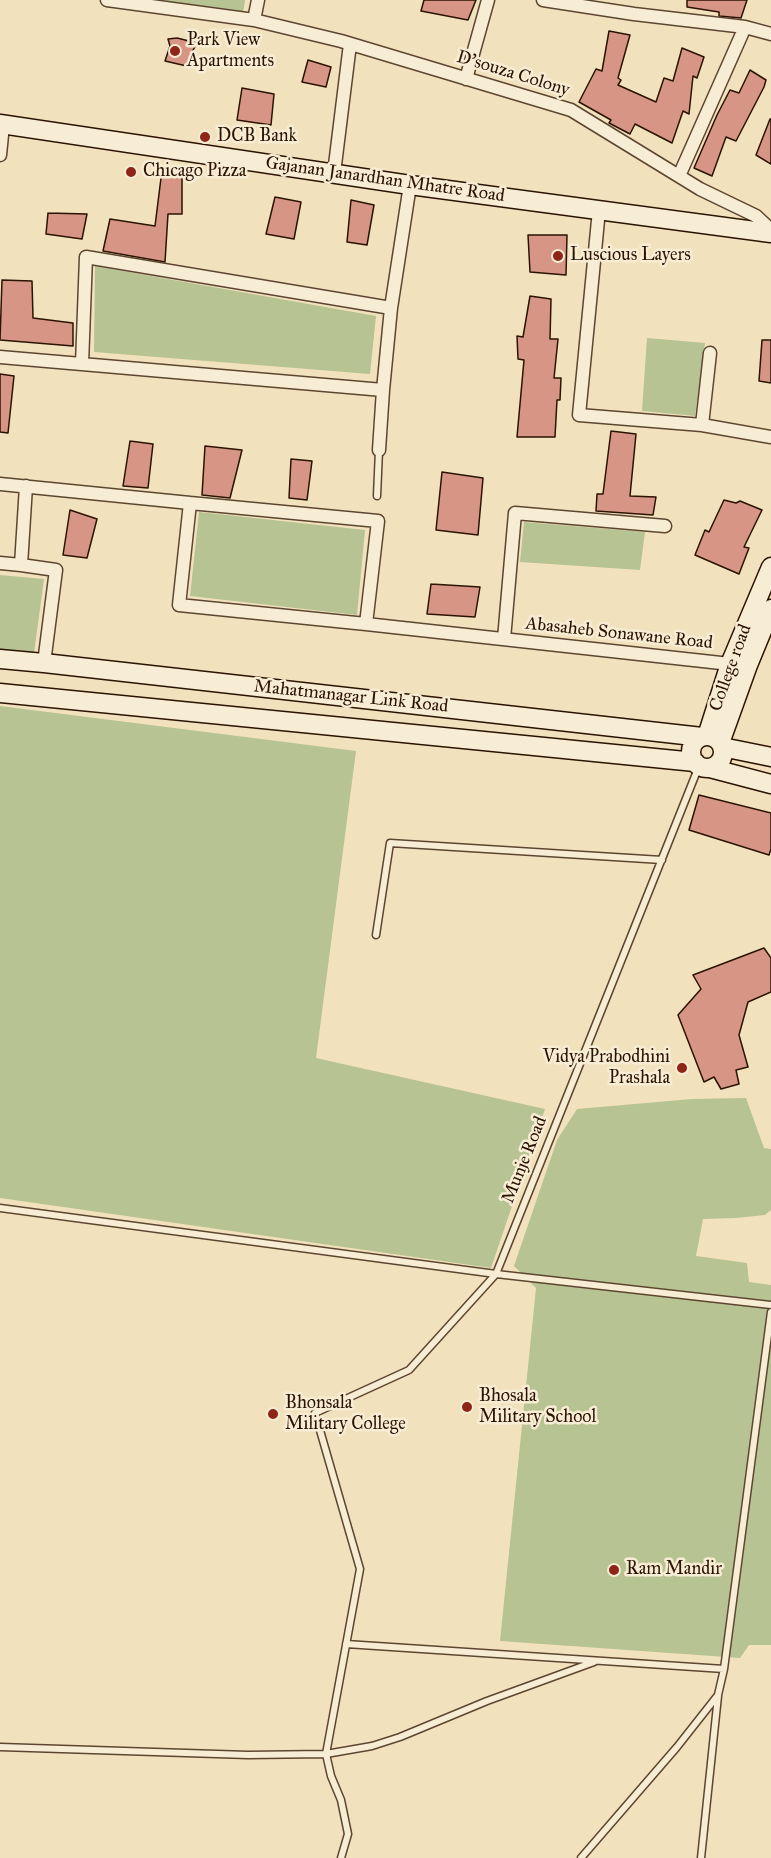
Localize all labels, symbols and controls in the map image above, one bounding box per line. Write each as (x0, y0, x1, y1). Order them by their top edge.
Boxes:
place label: Park View Apartments (187, 30, 274, 72)
marker: Park View Apartments (168, 44, 182, 58)
street label: D'souza Colony (454, 47, 572, 101)
place label: DCB Bank (217, 126, 297, 148)
marker: DCB Bank (198, 130, 212, 144)
street label: Gajanan Janardhan Mhatre Road (264, 153, 506, 207)
place label: Chicago Pizza (143, 161, 246, 183)
marker: Chicago Pizza (124, 165, 138, 179)
place label: Luscious Layers (570, 245, 691, 267)
marker: Luscious Layers (551, 249, 565, 263)
street label: Abasaheb Sonawane Road (524, 613, 714, 655)
street label: College road (705, 622, 757, 714)
street label: Mahatmanagar Link Road (253, 676, 449, 718)
place label: Vidya Prabodhini Prashala (543, 1047, 670, 1090)
marker: Vidya Prabodhini Prashala (675, 1061, 689, 1075)
street label: Munje Road (498, 1113, 552, 1207)
place label: Bhosala Military School (479, 1386, 596, 1428)
place label: Bhonsala Military College (285, 1393, 406, 1436)
marker: Bhosala Military School (460, 1400, 474, 1414)
marker: Bhonsala Military College (266, 1407, 280, 1421)
place label: Ram Mandir (626, 1559, 722, 1581)
marker: Ram Mandir (607, 1563, 621, 1577)

